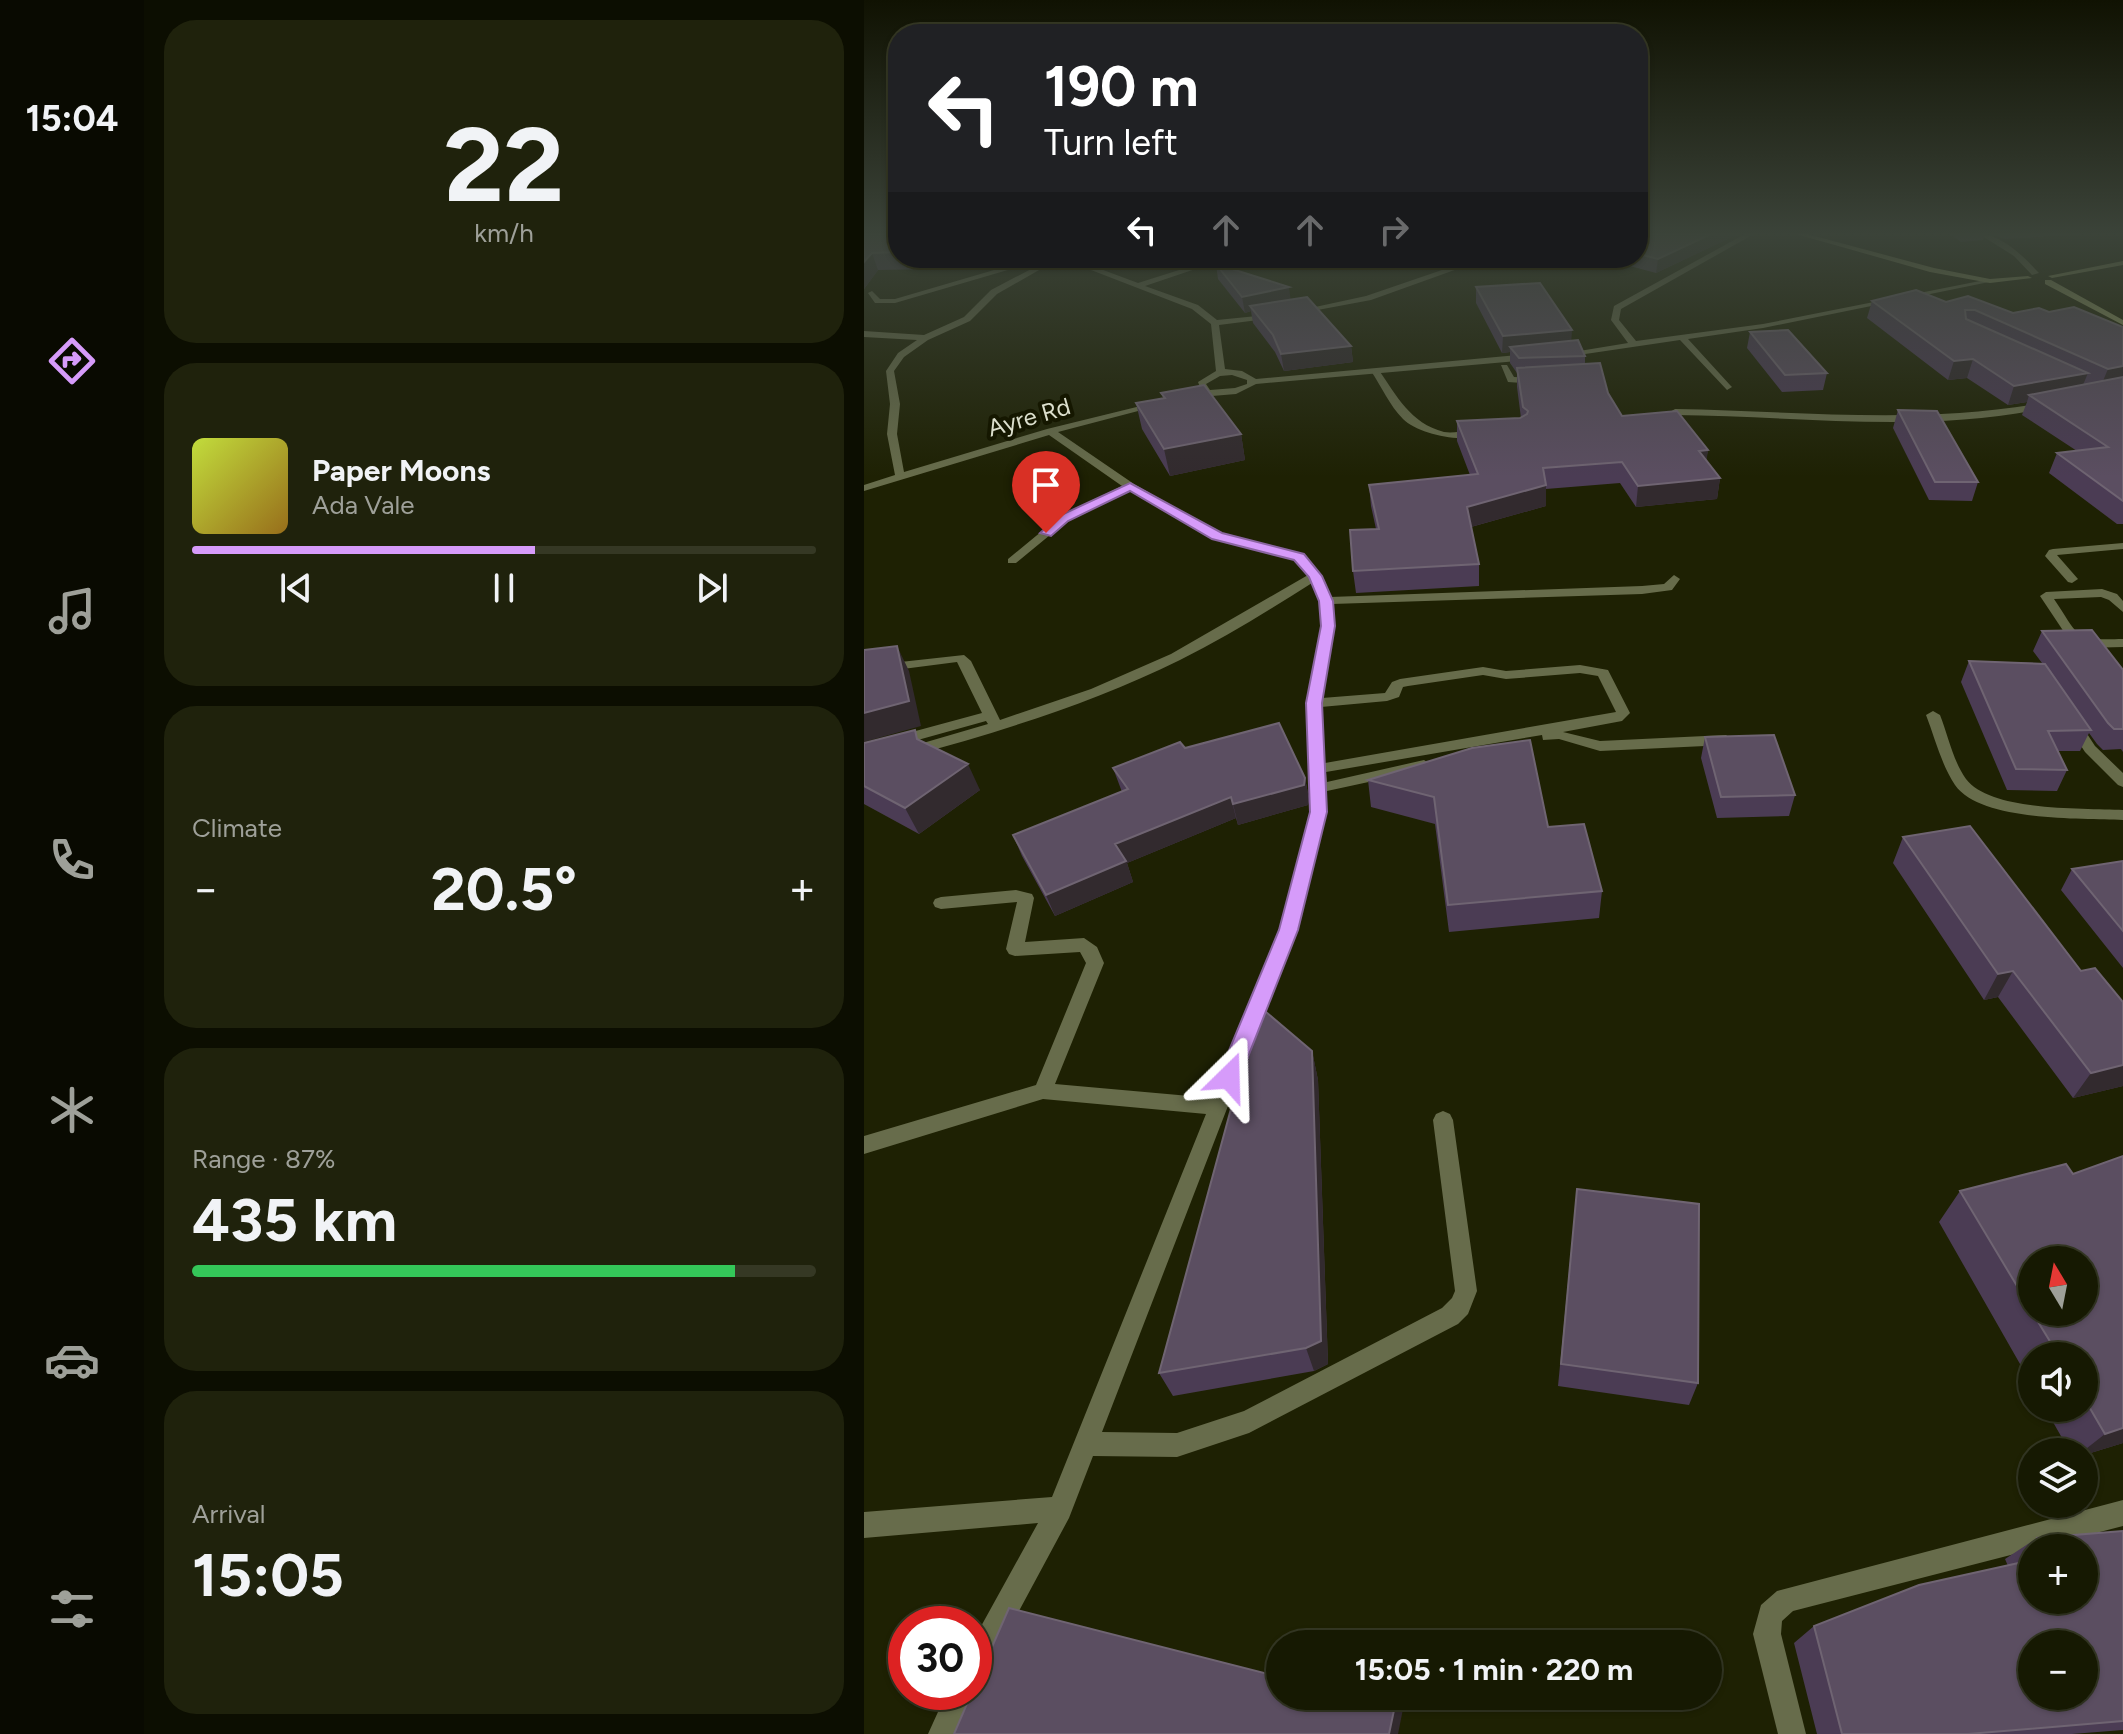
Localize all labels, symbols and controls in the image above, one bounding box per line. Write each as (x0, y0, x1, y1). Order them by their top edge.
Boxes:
text: 190 m (1044, 53, 1199, 120)
icon: left (912, 56, 1016, 160)
text: 15:04 (25, 97, 119, 140)
text: 22 (444, 102, 564, 227)
text: Turn left (1044, 121, 1178, 164)
icon: left (1120, 208, 1164, 252)
icon: ahead (1204, 208, 1248, 252)
icon: ahead (1288, 208, 1332, 252)
icon: right (1372, 208, 1416, 252)
text: km/h (474, 217, 534, 249)
icon: directions (44, 333, 100, 389)
street label: Ayre Rd (984, 391, 1074, 443)
pin (1012, 451, 1080, 533)
text: Paper Moons (312, 452, 491, 489)
icon: arrive (1024, 463, 1068, 507)
text: Ada Vale (312, 489, 415, 521)
icon: previous (274, 566, 318, 610)
icon: pause (482, 566, 526, 610)
icon: next (690, 566, 734, 610)
icon: music (44, 583, 100, 639)
text: Climate (192, 812, 282, 844)
icon: phone (44, 832, 100, 888)
text: 20.5° (431, 853, 577, 925)
text: − (192, 862, 219, 915)
text: + (789, 862, 816, 915)
position arrow (1187, 1035, 1271, 1119)
icon: climate (44, 1082, 100, 1138)
text: Range · 87% (192, 1143, 335, 1175)
text: 435 km (192, 1184, 397, 1256)
north arrow (2018, 1246, 2098, 1326)
map controls (2018, 1246, 2098, 1710)
icon: car (44, 1332, 100, 1388)
button: sound (2018, 1342, 2098, 1422)
button: layers (2018, 1438, 2098, 1518)
text: Arrival (192, 1498, 265, 1530)
button: + (2018, 1534, 2098, 1614)
text: 15:05 (192, 1539, 344, 1611)
icon: filters (44, 1581, 100, 1637)
speed limit sign: 30 (888, 1606, 992, 1710)
button: − (2018, 1630, 2098, 1710)
text: 15:05 · 1 min · 220 m (1355, 1651, 1633, 1688)

